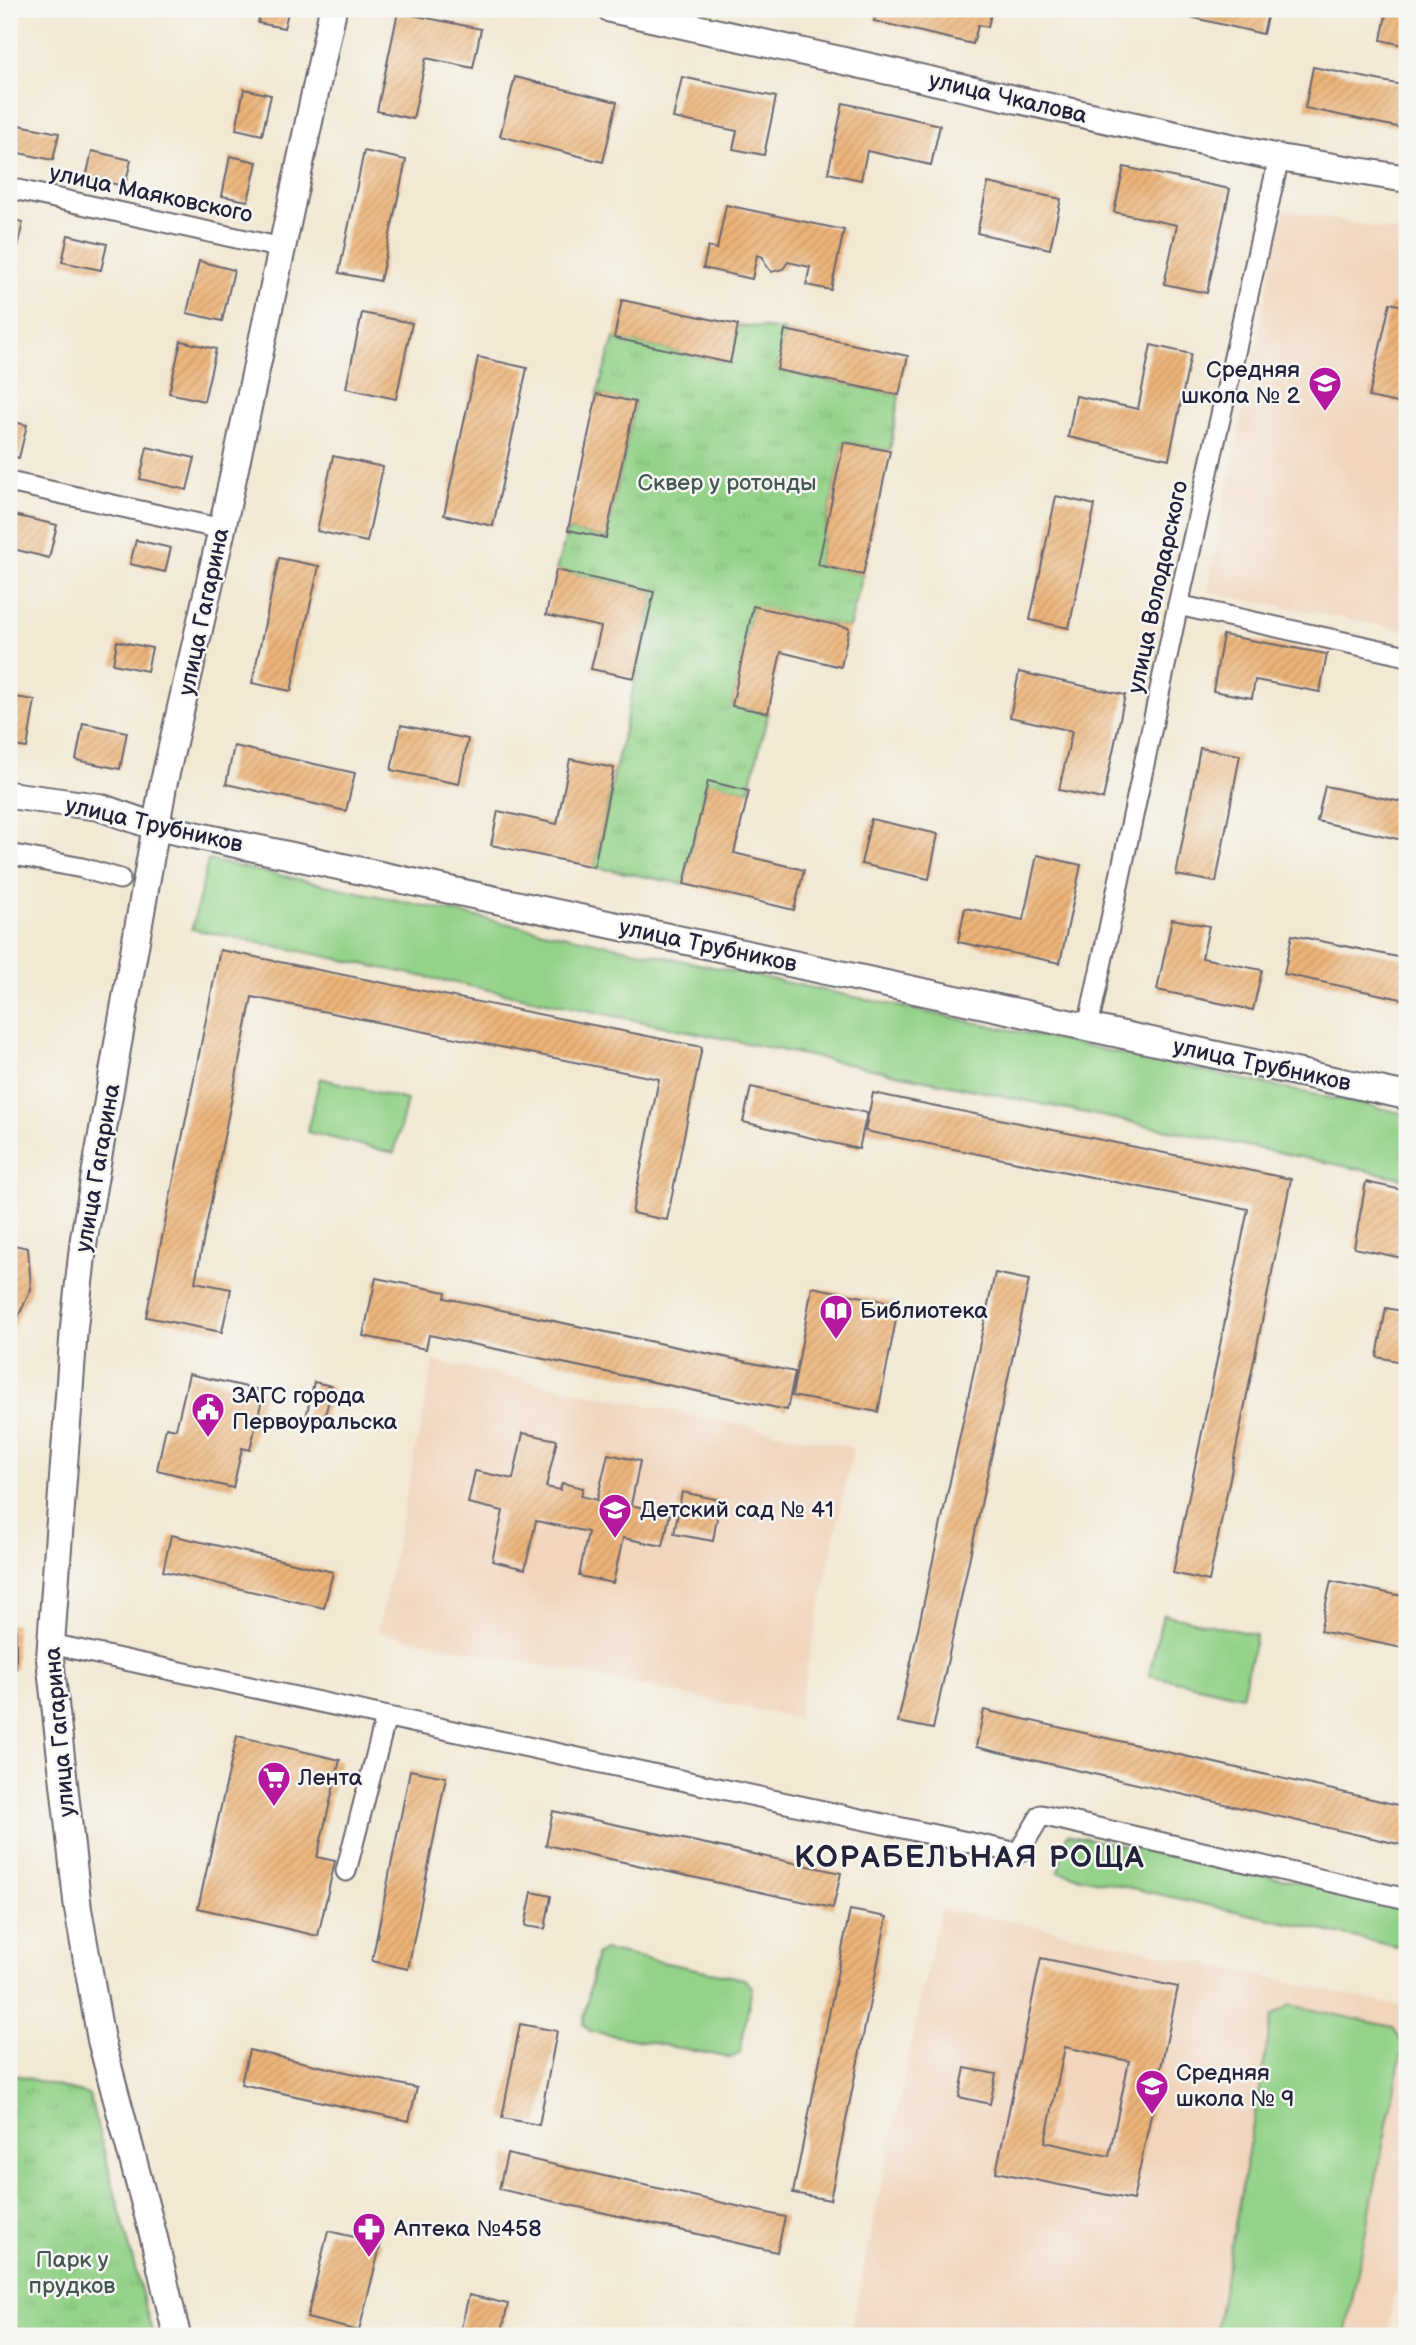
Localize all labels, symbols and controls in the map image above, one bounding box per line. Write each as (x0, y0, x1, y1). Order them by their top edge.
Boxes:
street label: улица Чкалова (926, 66, 1090, 130)
street label: улица Маяковского (47, 159, 255, 229)
place label: Средняя школа № 2 (1181, 356, 1300, 410)
school or university icon: Средняя школа № 2 (1306, 364, 1344, 413)
park label: Сквер у ротонды (638, 469, 816, 497)
street label: улица Володарского (1122, 478, 1194, 696)
street label: улица Гагарина (173, 525, 236, 698)
street label: улица Трубников (63, 791, 245, 859)
street label: улица Трубников (616, 913, 800, 979)
street label: улица Трубников (1170, 1032, 1354, 1098)
street label: улица Гагарина (69, 1081, 127, 1254)
library icon: Библиотека (817, 1292, 855, 1341)
place label: Библиотека (860, 1297, 988, 1325)
place label: ЗАГС города Первоуральска (232, 1382, 398, 1436)
public building icon: ЗАГС города Первоуральска (189, 1390, 227, 1439)
school or university icon: Детский сад № 41 (596, 1491, 634, 1540)
place label: Детский сад № 41 (640, 1496, 834, 1524)
street label: улица Гагарина (39, 1645, 81, 1818)
supermarket icon: Лента (255, 1759, 293, 1808)
place label: Лента (297, 1764, 363, 1792)
district label: КОРАБЕЛЬНАЯ РОЩА (794, 1840, 1146, 1876)
place label: Средняя школа № 9 (1176, 2059, 1294, 2113)
school or university icon: Средняя школа № 9 (1133, 2067, 1171, 2116)
pharmacy icon: Аптека №458 (350, 2210, 388, 2259)
place label: Аптека №458 (393, 2215, 542, 2243)
park label: Парк у прудков (29, 2246, 115, 2300)

